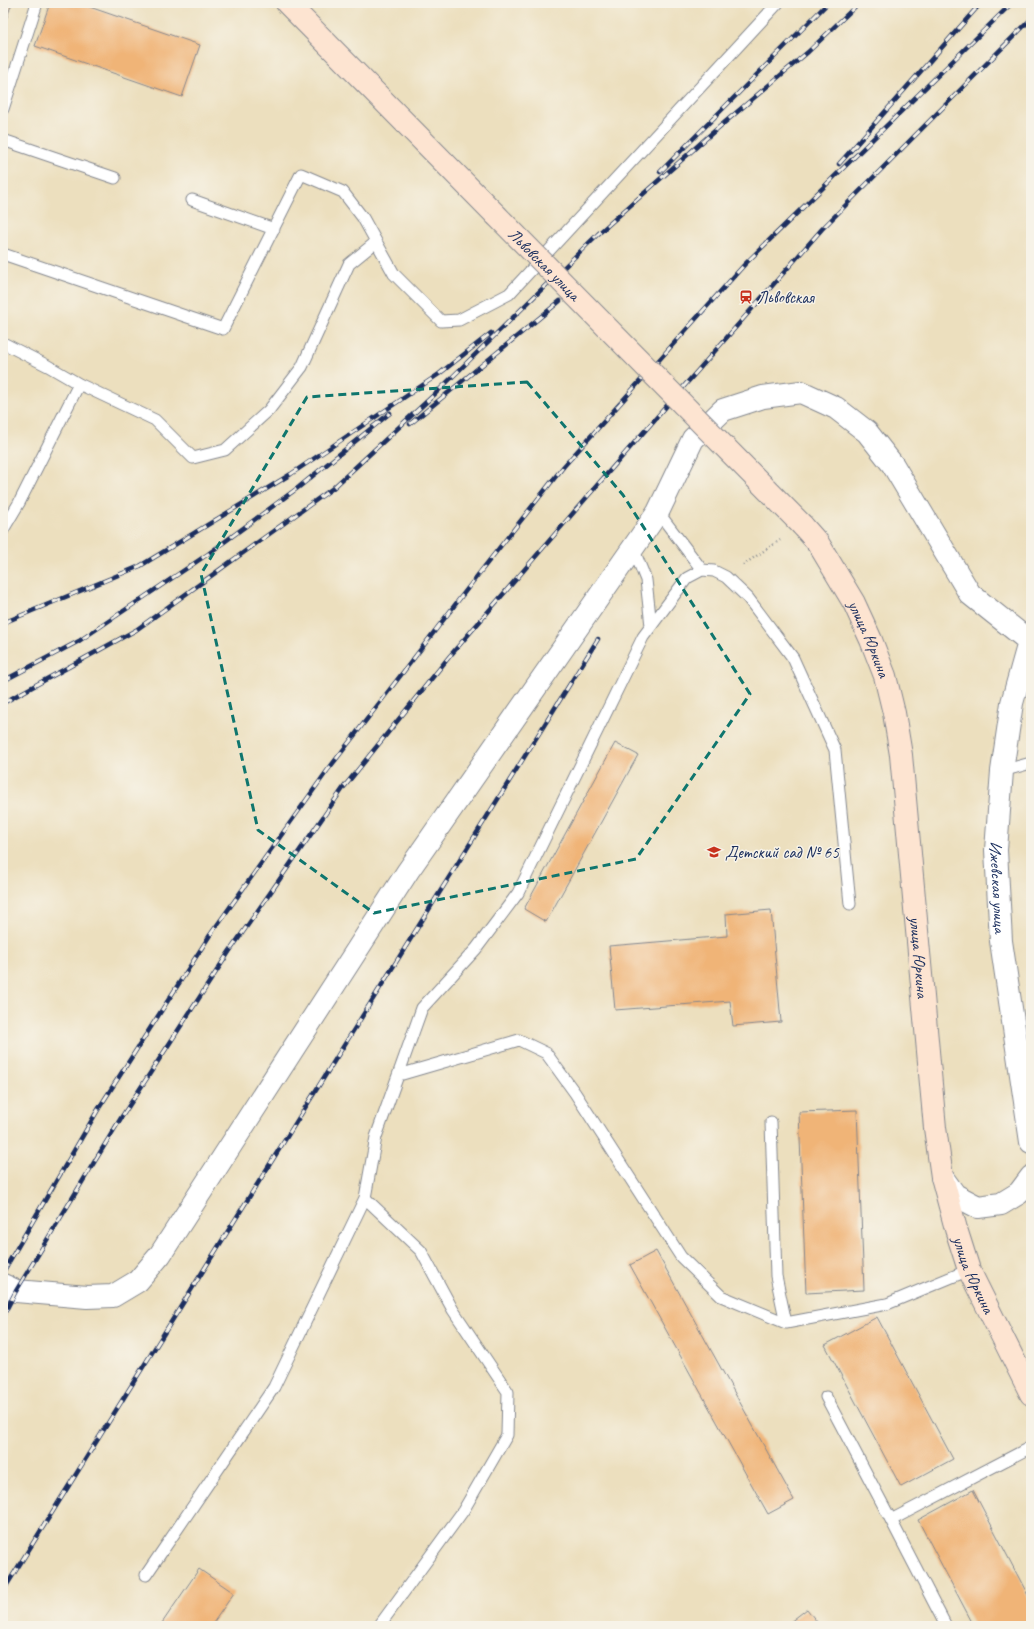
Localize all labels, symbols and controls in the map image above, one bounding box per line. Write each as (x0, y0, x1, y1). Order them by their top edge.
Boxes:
street label: Львовская улица (504, 224, 586, 307)
place label: Львовская (757, 287, 815, 308)
station icon: Львовская (738, 289, 754, 305)
street label: улица Юркина (843, 596, 895, 682)
street label: Ижевская улица (985, 841, 1011, 936)
place label: Детский сад № 65 (725, 842, 840, 863)
school or university icon: Детский сад № 65 (706, 844, 722, 860)
street label: улица Юркина (905, 915, 933, 1000)
street label: улица Юркина (948, 1233, 999, 1318)

